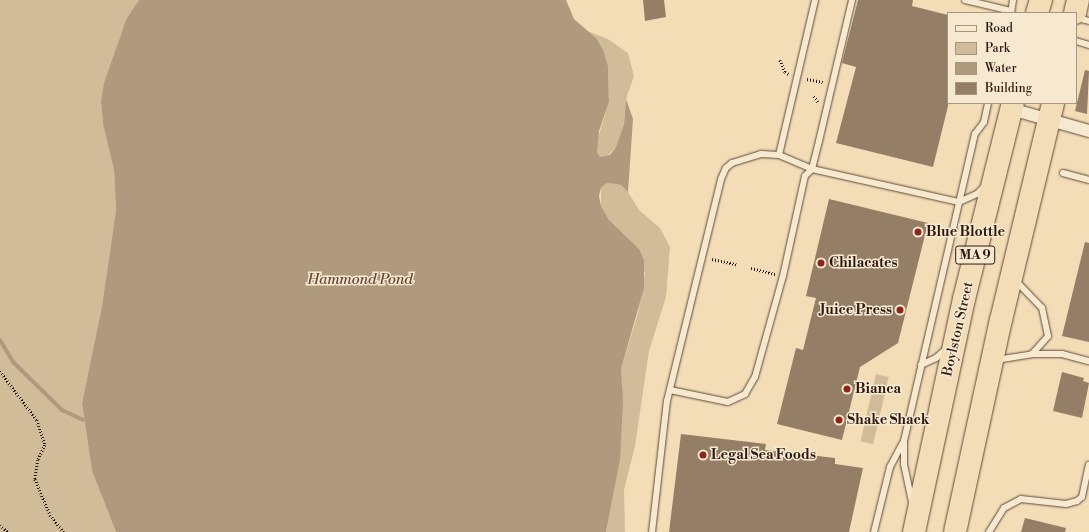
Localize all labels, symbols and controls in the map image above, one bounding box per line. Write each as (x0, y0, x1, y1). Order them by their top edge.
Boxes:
legend (947, 12, 1077, 104)
text: Road (985, 21, 1013, 36)
text: Park (985, 41, 1010, 56)
text: Water (985, 61, 1017, 76)
text: Building (985, 81, 1032, 96)
place label: Blue Blottle (926, 224, 1005, 240)
marker: Blue Blottle (913, 227, 923, 237)
road number: MA 9 (955, 244, 995, 266)
place label: Chilacates (829, 255, 898, 271)
marker: Chilacates (816, 258, 826, 268)
water label: Hammond Pond (307, 271, 413, 289)
street label: Boylston Street (939, 280, 977, 378)
place label: Juice Press (820, 302, 892, 318)
marker: Juice Press (895, 305, 905, 315)
place label: Bianca (855, 381, 901, 397)
marker: Bianca (842, 384, 852, 394)
place label: Shake Shack (847, 412, 929, 428)
marker: Shake Shack (834, 415, 844, 425)
place label: Legal Sea Foods (711, 447, 816, 463)
marker: Legal Sea Foods (698, 450, 708, 460)

